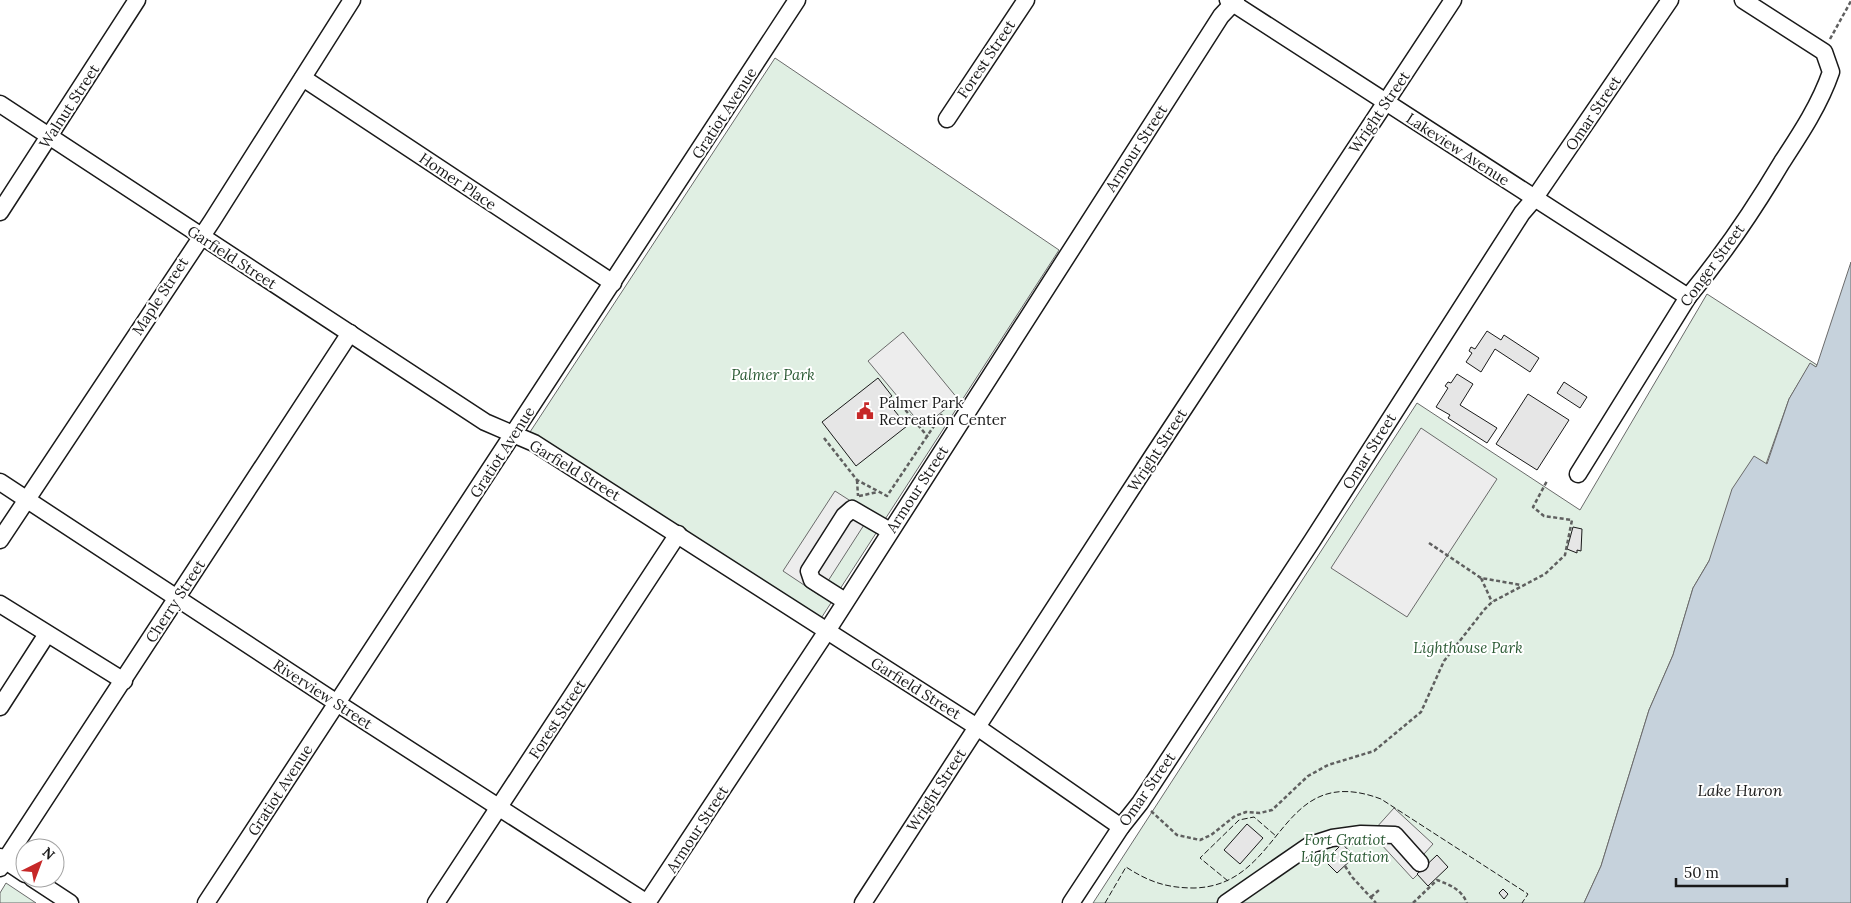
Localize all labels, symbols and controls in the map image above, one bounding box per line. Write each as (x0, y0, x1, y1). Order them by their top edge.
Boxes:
street label: Forest Street (953, 16, 1019, 102)
street label: Walnut Street (35, 60, 103, 152)
street label: Gratiot Avenue (687, 64, 761, 162)
street label: Wright Street (1345, 67, 1414, 157)
street label: Omar Street (1561, 72, 1625, 154)
street label: Armour Street (1100, 101, 1171, 196)
street label: Lakeview Avenue (1403, 108, 1513, 190)
street label: Homer Place (416, 148, 500, 214)
street label: Conger Street (1676, 220, 1749, 310)
street label: Garfield Street (184, 221, 280, 293)
street label: Maple Street (128, 253, 192, 339)
park label: Palmer Park (731, 365, 815, 384)
place label: Palmer Park Recreation Center (879, 393, 1007, 429)
public building icon: Palmer Park Recreation Center (855, 401, 875, 421)
street label: Gratiot Avenue (465, 403, 539, 501)
street label: Wright Street (1123, 405, 1191, 495)
street label: Omar Street (1338, 409, 1400, 493)
street label: Garfield Street (526, 435, 624, 505)
street label: Armour Street (881, 442, 952, 537)
street label: Cherry Street (141, 556, 209, 646)
park label: Lighthouse Park (1413, 638, 1523, 657)
street label: Garfield Street (867, 653, 965, 723)
street label: Riverview Street (270, 655, 376, 733)
street label: Forest Street (524, 676, 590, 762)
street label: Gratiot Avenue (243, 741, 317, 839)
street label: Wright Street (902, 745, 970, 835)
street label: Omar Street (1115, 748, 1180, 830)
water label: Lake Huron (1697, 780, 1783, 800)
street label: Armour Street (661, 782, 732, 877)
park label: Fort Gratiot Light Station (1301, 830, 1390, 866)
north arrow (15, 838, 65, 888)
text: N (39, 843, 59, 864)
scale bar (1676, 856, 1787, 888)
text: 50 m (1684, 863, 1719, 882)

